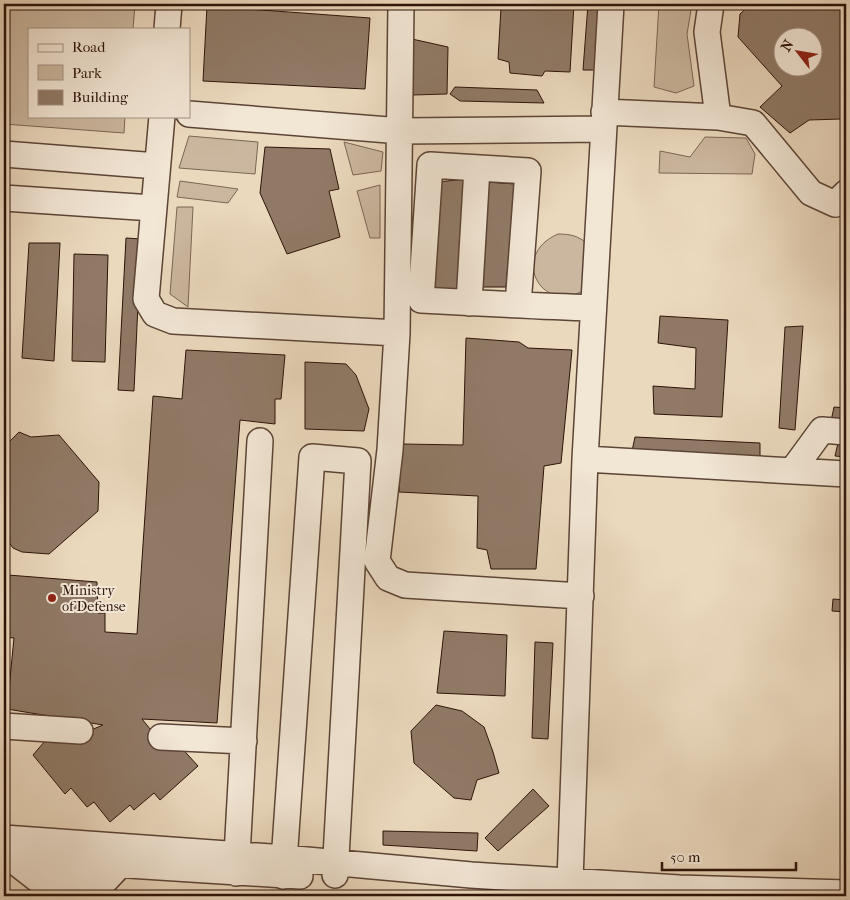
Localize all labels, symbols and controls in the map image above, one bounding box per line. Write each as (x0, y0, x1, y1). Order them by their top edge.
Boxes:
legend (28, 28, 190, 118)
north arrow (772, 28, 822, 78)
text: N (777, 36, 798, 54)
text: Road (72, 38, 106, 56)
text: Park (72, 64, 102, 82)
text: Building (72, 88, 129, 106)
place label: Ministry of Defense (62, 582, 126, 615)
marker: Ministry of Defense (46, 592, 58, 604)
scale bar (662, 840, 796, 872)
text: 50 m (670, 848, 701, 866)

